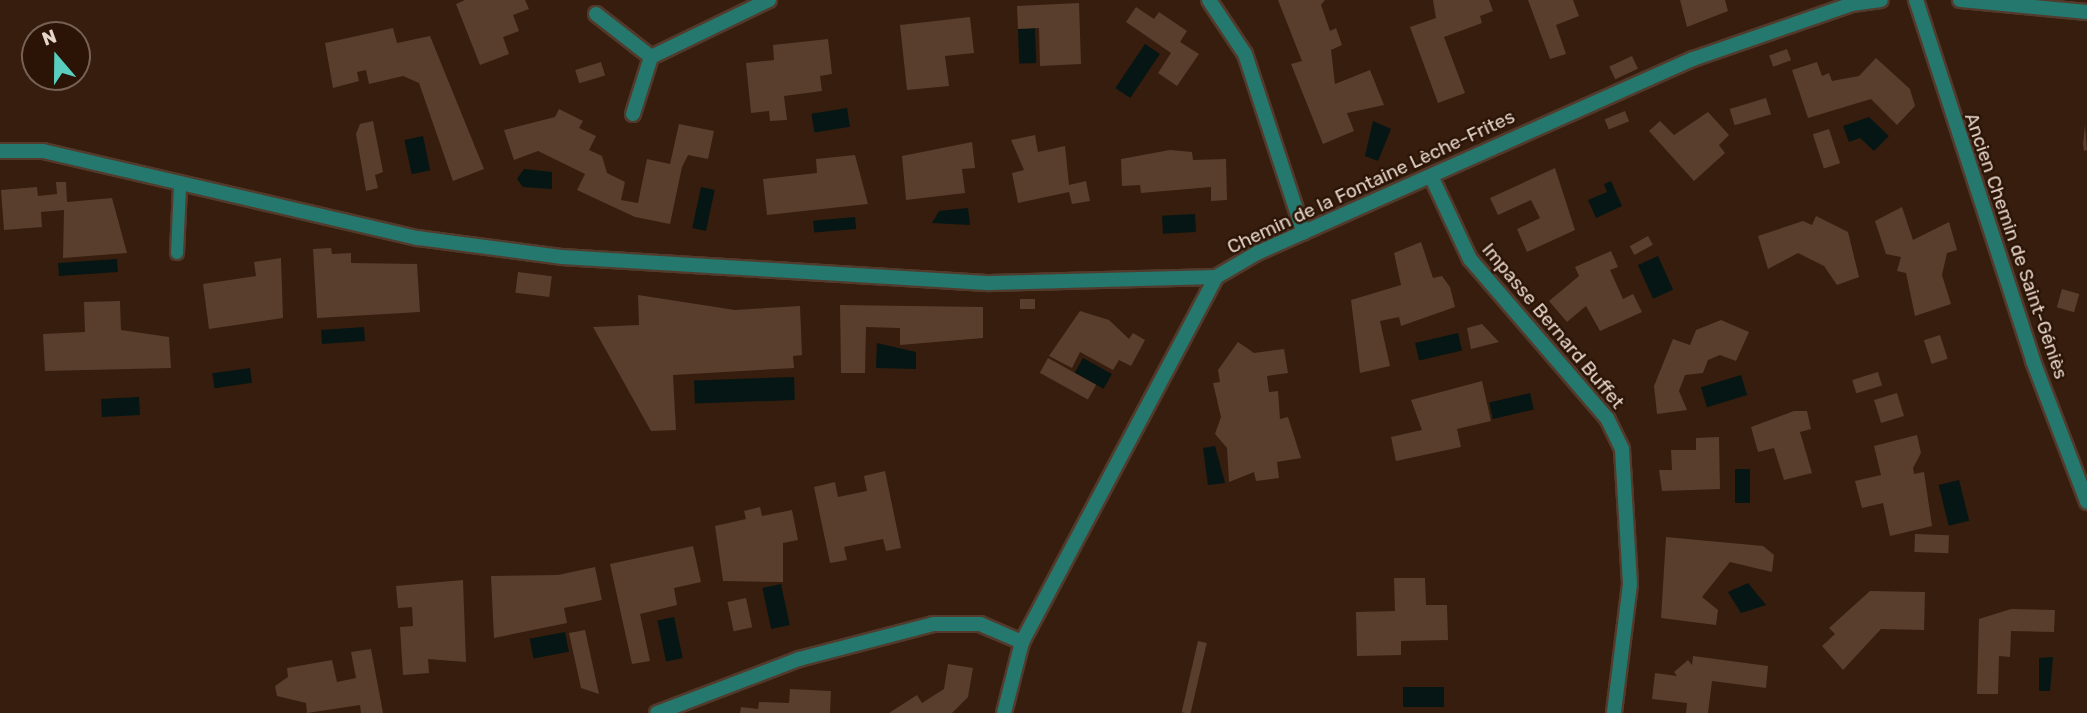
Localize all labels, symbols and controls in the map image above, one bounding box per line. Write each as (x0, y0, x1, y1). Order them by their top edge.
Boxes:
north arrow (21, 21, 91, 91)
text: N (39, 25, 60, 51)
street label: Chemin de la Fontaine Lèche-Frites (1224, 105, 1518, 259)
street label: Ancien Chemin de Saint-Géniès (1960, 110, 2072, 382)
street label: Impasse Bernard Buffet (1477, 239, 1629, 413)

